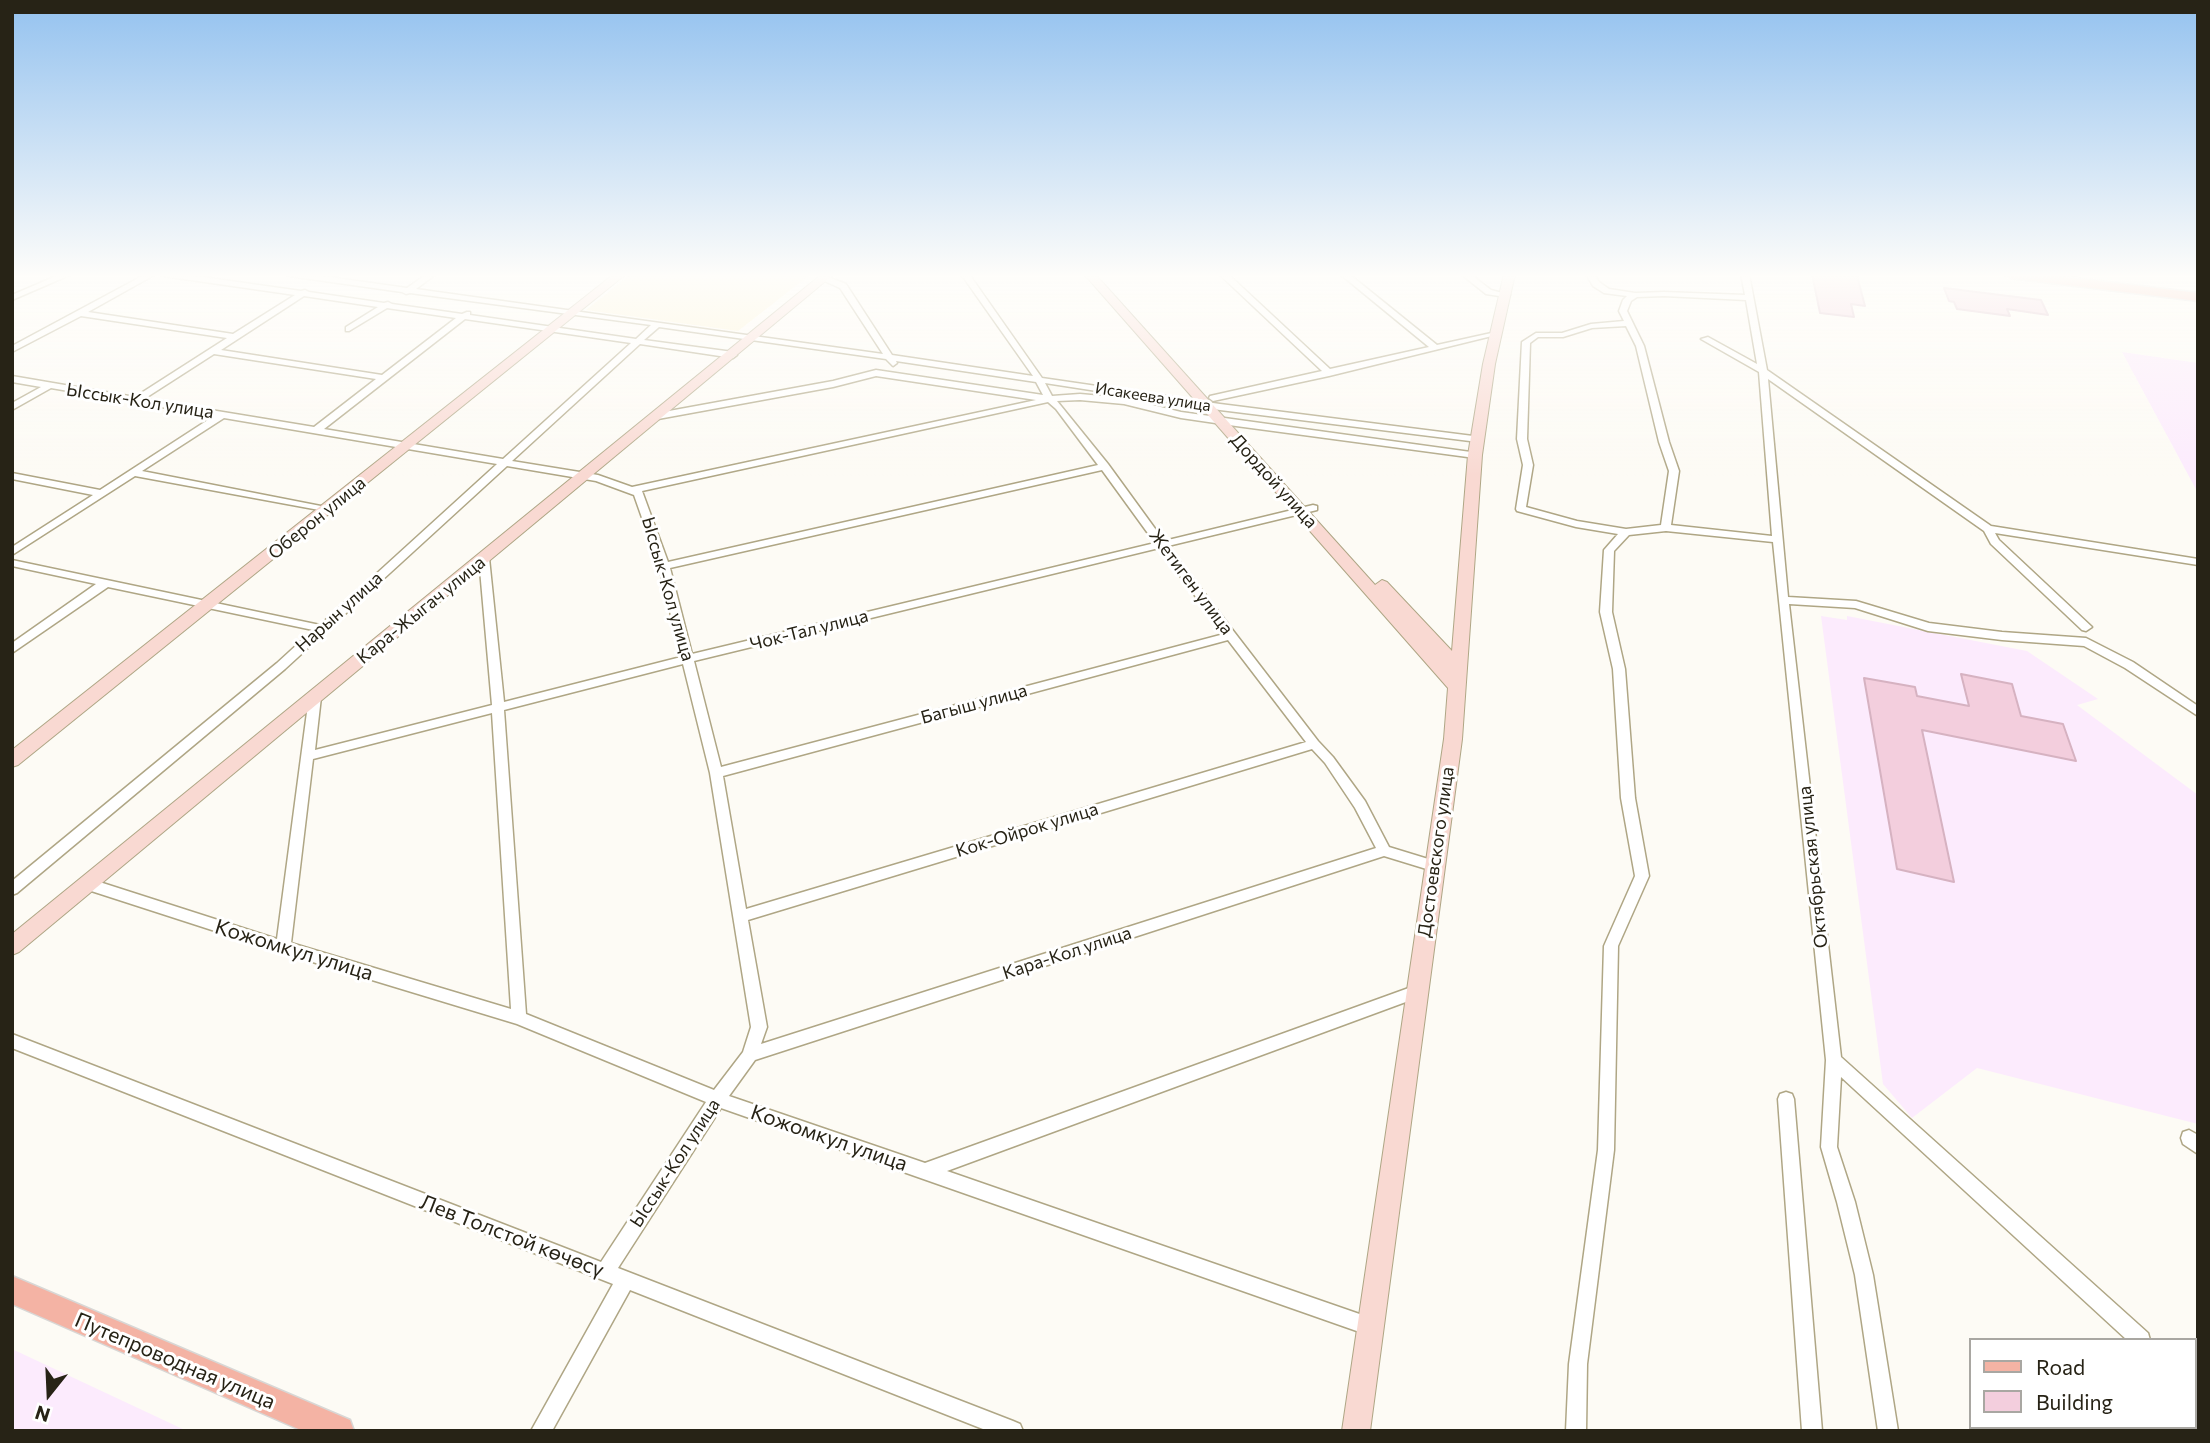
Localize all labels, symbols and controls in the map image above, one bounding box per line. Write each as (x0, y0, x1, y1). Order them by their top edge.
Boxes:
street label: Исакеева улица (1094, 378, 1212, 416)
street label: Ыссык-Кол улица (65, 379, 215, 423)
street label: Дордой улица (1226, 429, 1322, 533)
street label: Оберон улица (264, 472, 370, 564)
street label: Ыссык-Кол улица (637, 514, 699, 664)
street label: Жетиген улица (1144, 525, 1238, 639)
street label: Кара-Жыгач улица (352, 552, 490, 668)
street label: Нарын улица (291, 567, 387, 657)
street label: Чок-Тал улица (748, 605, 870, 655)
street label: Багыш улица (918, 679, 1030, 729)
street label: Достоевского улица (1413, 765, 1459, 939)
street label: Октябрьская улица (1794, 785, 1832, 949)
street label: Кок-Ойрок улица (953, 798, 1101, 862)
street label: Кожомкул улица (212, 914, 376, 986)
street label: Кара-Кол улица (1000, 922, 1134, 984)
street label: Ыссык-Кол улица (625, 1095, 725, 1231)
street label: Кожомкул улица (747, 1099, 911, 1177)
street label: Лев Толстой көчөсү (416, 1189, 608, 1283)
street label: Путепроводная улица (71, 1307, 279, 1415)
legend (1968, 1338, 2196, 1429)
text: Road (2036, 1354, 2085, 1379)
north arrow (14, 1359, 84, 1429)
text: Building (2036, 1389, 2113, 1414)
text: N (32, 1401, 53, 1428)

